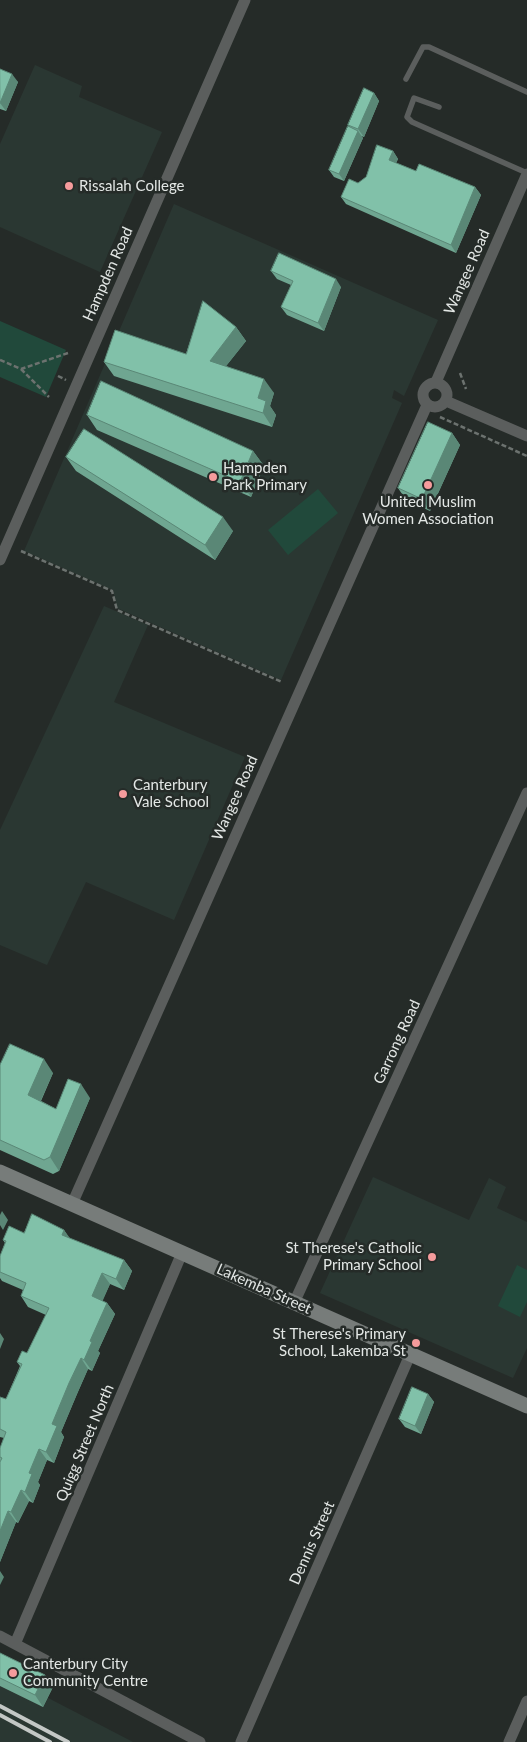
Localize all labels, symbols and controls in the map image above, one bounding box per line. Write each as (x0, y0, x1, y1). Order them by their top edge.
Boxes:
place label: Rissalah College (79, 177, 185, 195)
marker: Rissalah College (63, 180, 75, 192)
street label: Hampden Road (79, 224, 137, 324)
street label: Wangee Road (440, 227, 494, 317)
place label: Hampden Park Primary (223, 459, 307, 494)
marker: Hampden Park Primary (207, 471, 219, 483)
marker: United Muslim Women Association (422, 479, 434, 491)
place label: United Muslim Women Association (362, 493, 494, 528)
street label: Wangee Road (208, 753, 262, 843)
place label: Canterbury Vale School (133, 776, 209, 811)
marker: Canterbury Vale School (117, 788, 129, 800)
street label: Garrong Road (370, 997, 424, 1087)
place label: St Therese's Catholic Primary School (286, 1239, 422, 1274)
marker: St Therese's Catholic Primary School (426, 1251, 438, 1263)
street label: Lakemba Street (214, 1260, 314, 1318)
place label: St Therese's Primary School, Lakemba St (273, 1325, 406, 1360)
marker: St Therese's Primary School, Lakemba St (410, 1337, 422, 1349)
street label: Quigg Street North (52, 1382, 118, 1504)
street label: Dennis Street (286, 1499, 338, 1587)
place label: Canterbury City Community Centre (23, 1655, 148, 1690)
marker: Canterbury City Community Centre (7, 1667, 19, 1679)

